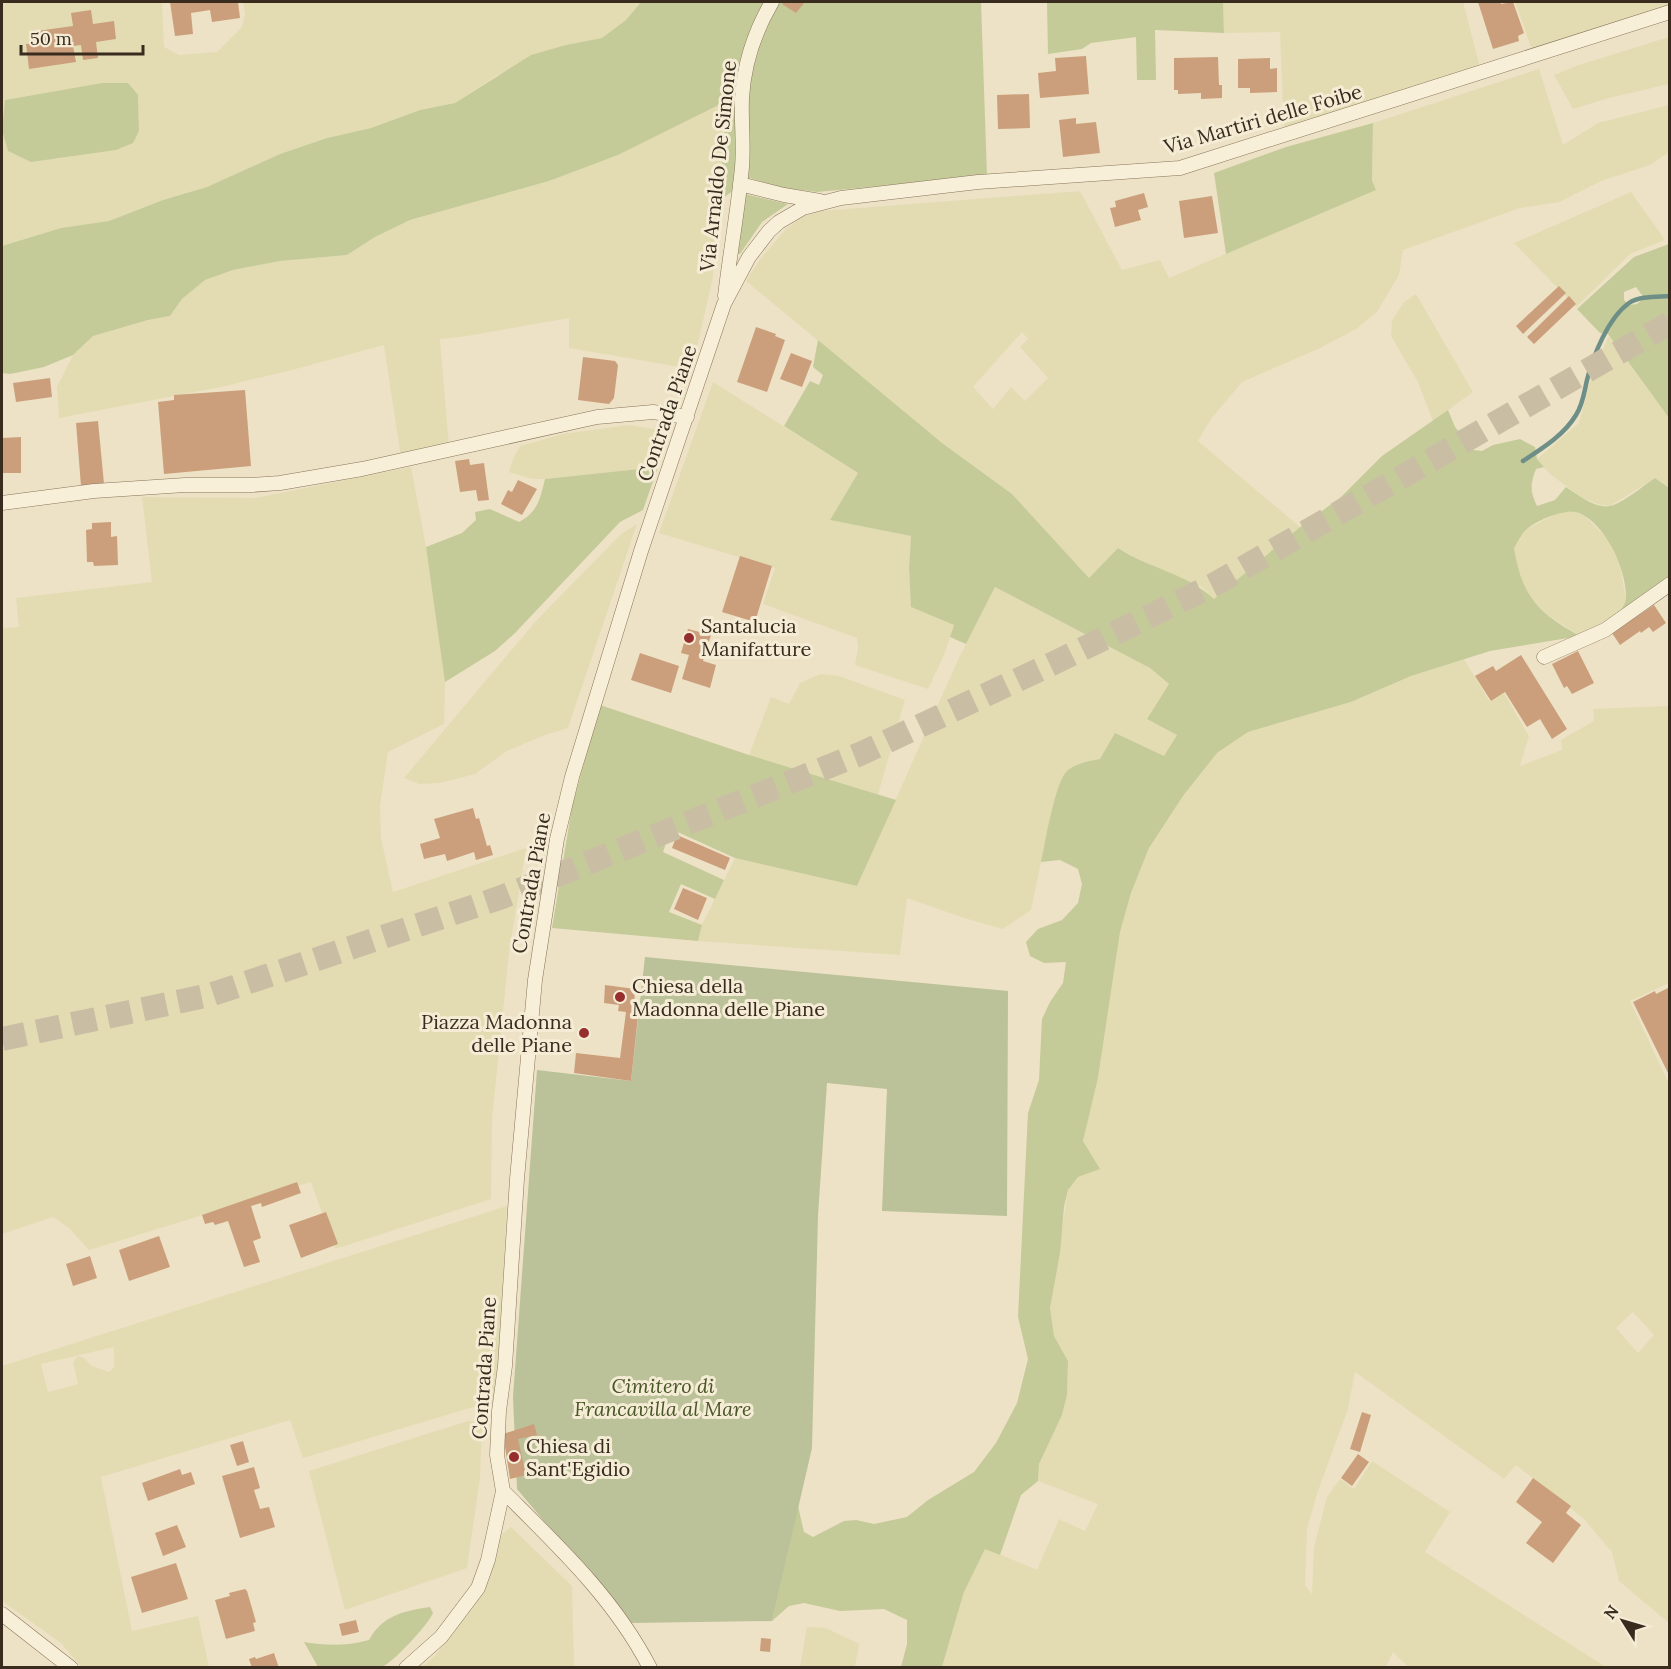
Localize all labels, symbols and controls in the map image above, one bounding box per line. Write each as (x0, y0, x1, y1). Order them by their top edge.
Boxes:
scale bar (21, 18, 142, 56)
text: 50 m (30, 27, 72, 50)
street label: Via Arnaldo De Simone (694, 59, 741, 274)
street label: Via Martiri delle Foibe (1160, 78, 1365, 159)
street label: Contrada Piane (631, 341, 702, 484)
place label: Santalucia Manifatture (701, 613, 812, 661)
marker: Santalucia Manifatture (682, 631, 696, 645)
street label: Contrada Piane (506, 810, 555, 955)
place label: Chiesa della Madonna delle Piane (632, 973, 825, 1021)
marker: Chiesa della Madonna delle Piane (613, 990, 627, 1004)
place label: Piazza Madonna delle Piane (421, 1009, 572, 1057)
marker: Piazza Madonna delle Piane (577, 1026, 591, 1040)
street label: Contrada Piane (466, 1296, 501, 1440)
park label: Cimitero di Francavilla al Mare (574, 1373, 752, 1421)
place label: Chiesa di Sant'Egidio (526, 1433, 630, 1481)
marker: Chiesa di Sant'Egidio (507, 1450, 521, 1464)
north arrow (1593, 1591, 1653, 1651)
text: N (1599, 1601, 1623, 1623)

